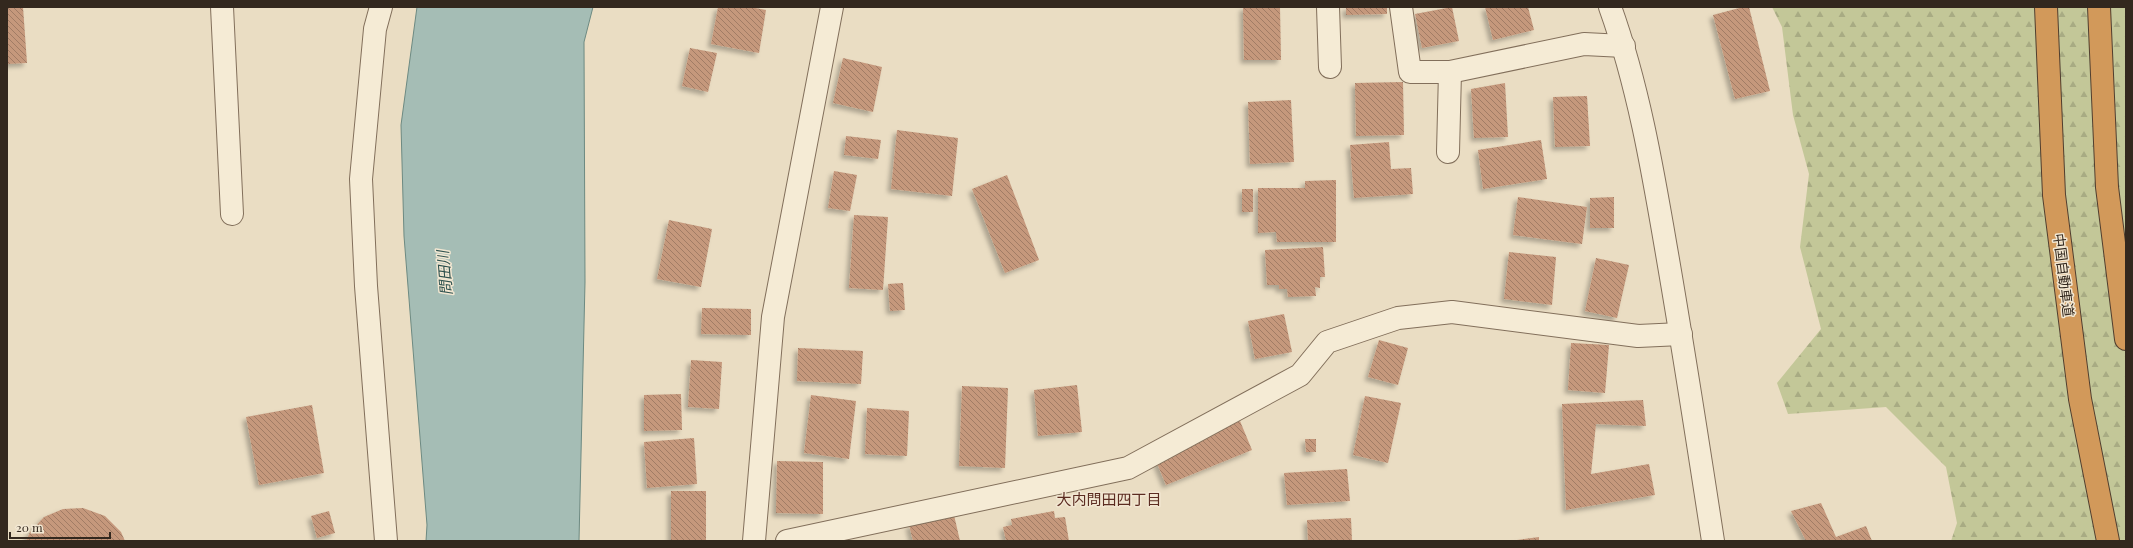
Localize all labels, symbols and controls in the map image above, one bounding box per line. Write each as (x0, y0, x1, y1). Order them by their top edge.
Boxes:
street label: 中国自動車道 (2049, 232, 2079, 318)
water label: 問田川 (432, 248, 456, 296)
district label: 大内問田四丁目 (1056, 489, 1162, 509)
scale bar (10, 514, 110, 540)
text: 20 m (16, 519, 43, 535)

